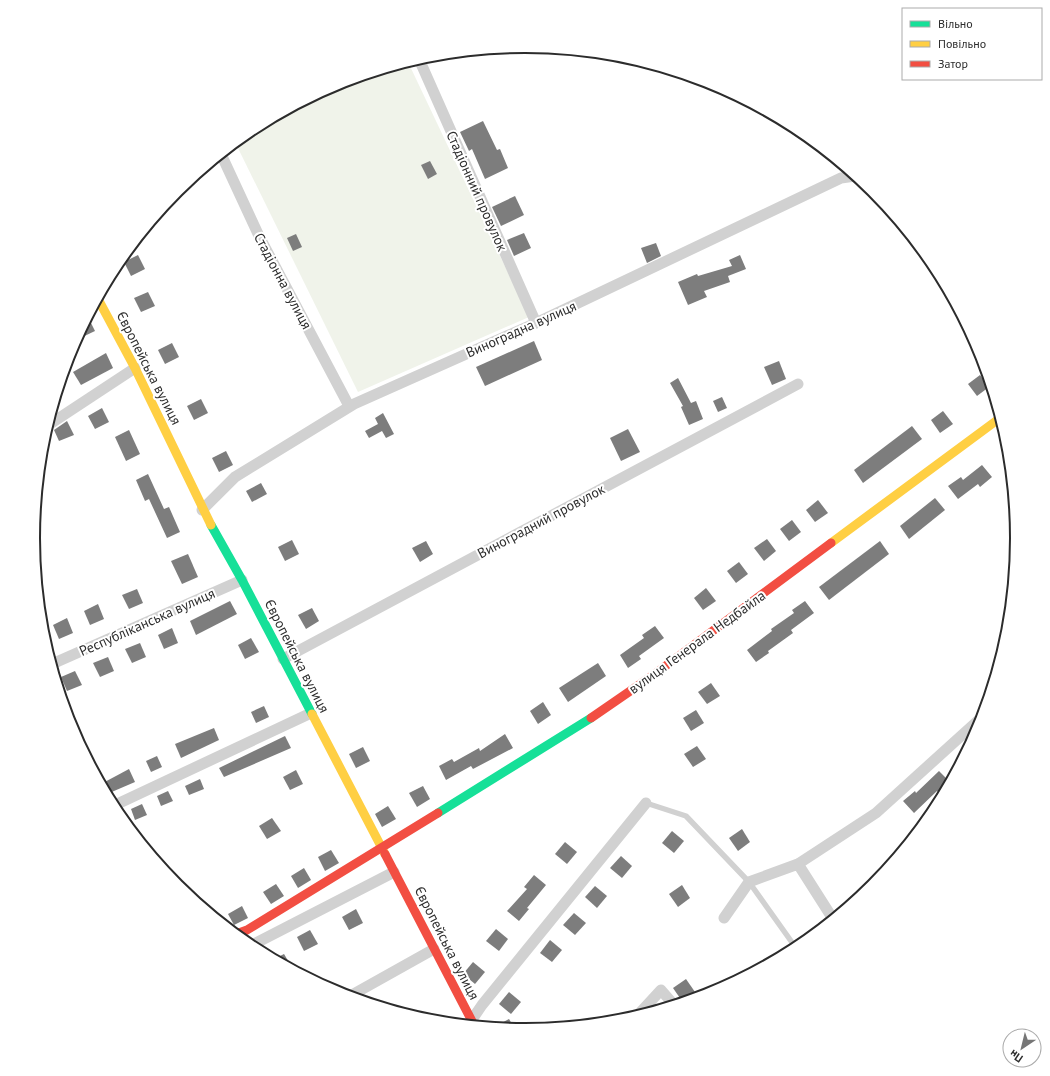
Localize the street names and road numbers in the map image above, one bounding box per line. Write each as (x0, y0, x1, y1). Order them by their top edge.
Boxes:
street label: Стадіонний провулок (442, 128, 512, 254)
street label: Стадіонна вулиця (250, 230, 316, 332)
street label: Виноградна вулиця (463, 297, 579, 361)
street label: Європейська вулиця (113, 308, 185, 428)
street label: Виноградний провулок (474, 480, 608, 562)
street label: Республіканська вулиця (76, 584, 218, 660)
street label: вулиця Генерала Недбайла (625, 586, 769, 698)
street label: Європейська вулиця (261, 596, 333, 716)
street label: Європейська вулиця (411, 883, 483, 1003)

